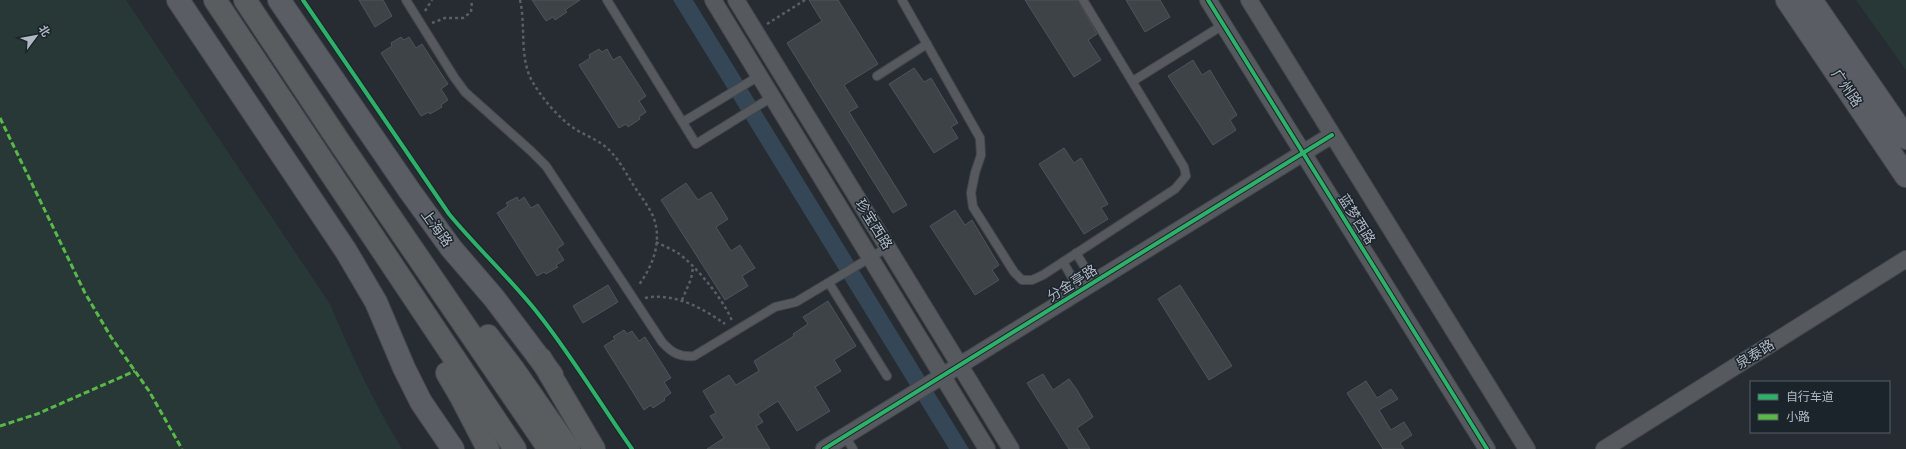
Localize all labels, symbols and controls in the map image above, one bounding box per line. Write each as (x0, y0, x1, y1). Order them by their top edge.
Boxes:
north arrow (16, 16, 56, 56)
text: 北 (36, 23, 52, 39)
street label: 广州路 (1829, 66, 1865, 110)
street label: 蓝梦西路 (1335, 191, 1379, 247)
street label: 珍宝西路 (852, 196, 896, 252)
street label: 上海路 (418, 206, 456, 250)
street label: 分金亭路 (1044, 261, 1100, 305)
street label: 泉泰路 (1733, 336, 1777, 372)
legend (1750, 381, 1890, 433)
text: 自行车道 (1786, 390, 1834, 404)
text: 小路 (1786, 410, 1810, 424)

